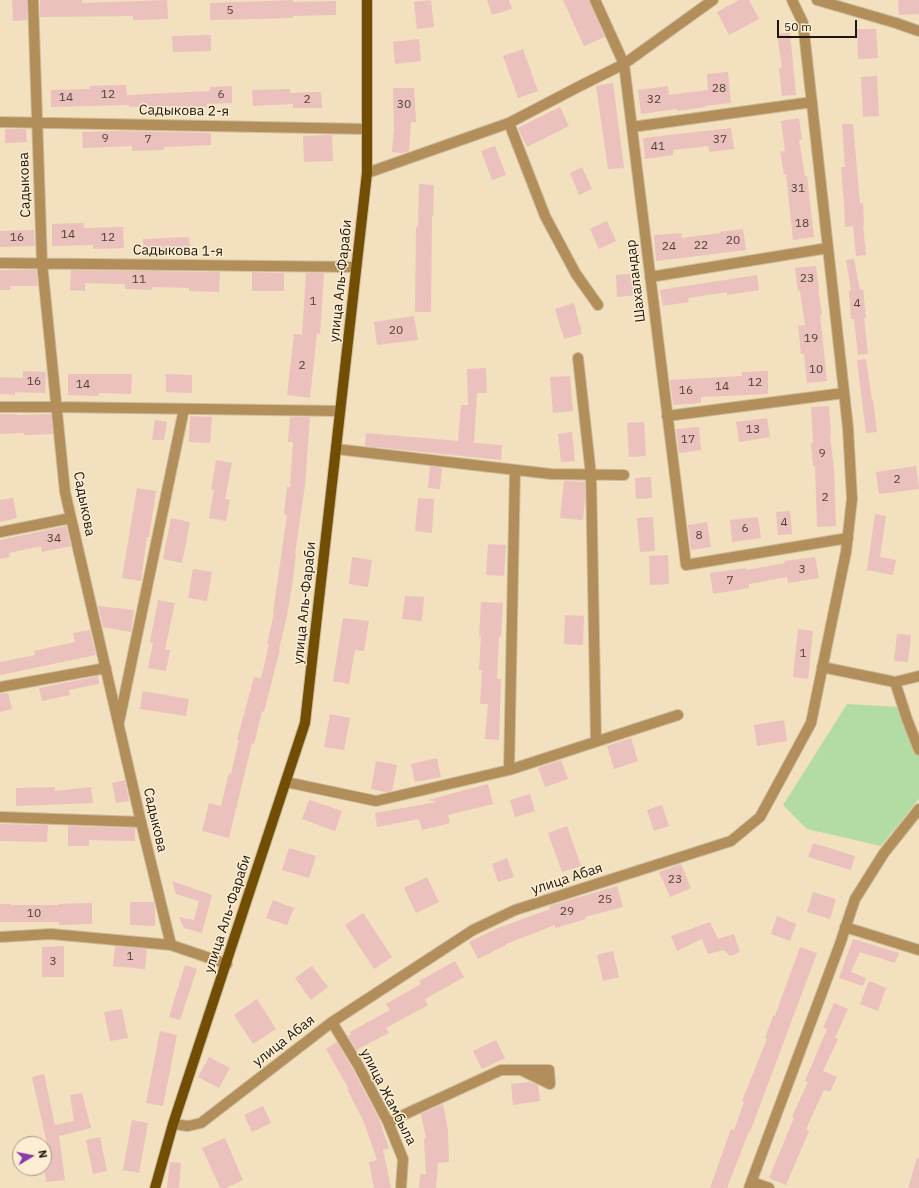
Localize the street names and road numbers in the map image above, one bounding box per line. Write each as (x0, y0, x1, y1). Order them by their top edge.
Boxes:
street label: Садыкова 2-я (139, 102, 229, 120)
street label: Садыкова (15, 152, 35, 218)
street label: улица Аль-Фараби (326, 219, 356, 343)
street label: Шахаландар (623, 239, 649, 323)
street label: Садыкова 1-я (133, 242, 223, 260)
street label: Садыкова (70, 470, 98, 538)
street label: улица Аль-Фараби (290, 541, 320, 665)
street label: Садыкова (139, 786, 171, 854)
street label: улица Аль-Фараби (201, 853, 255, 975)
street label: улица Абая (529, 860, 605, 898)
street label: улица Абая (250, 1012, 318, 1070)
street label: улица Жамбыла (356, 1046, 420, 1148)

